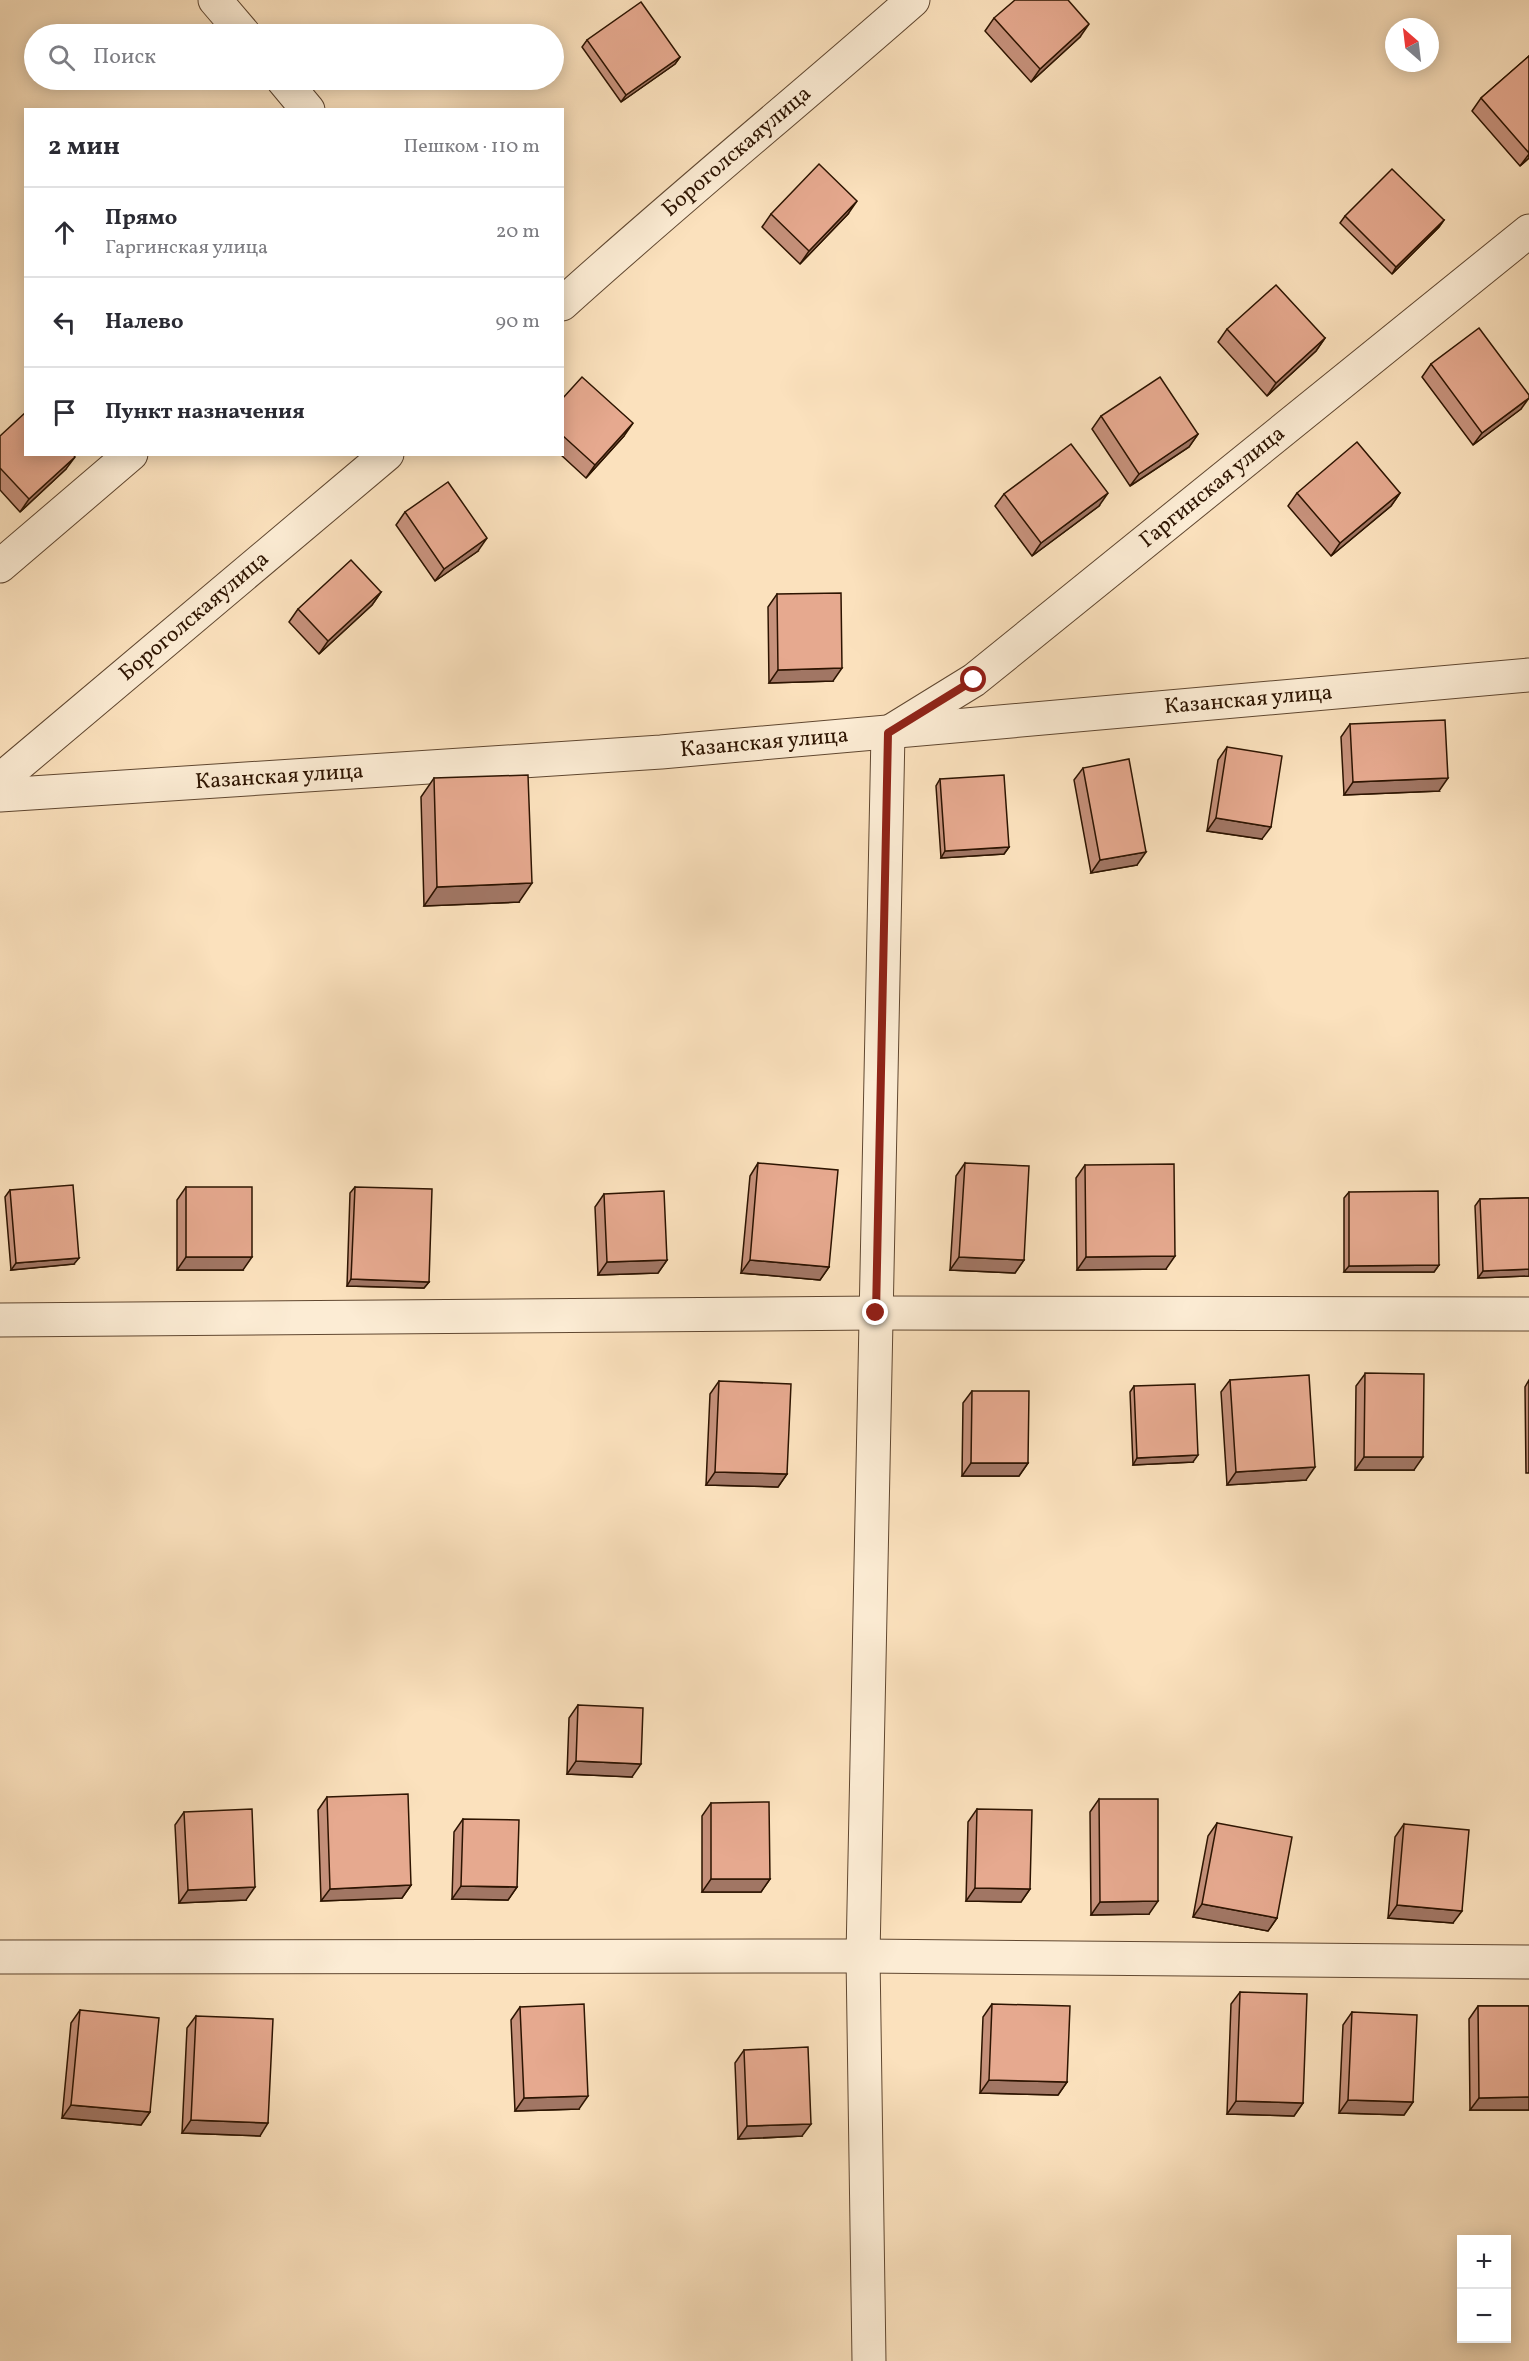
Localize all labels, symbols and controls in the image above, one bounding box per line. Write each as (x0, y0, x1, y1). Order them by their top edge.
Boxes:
north arrow (1385, 18, 1439, 72)
search box (24, 24, 564, 90)
icon: search (45, 41, 78, 74)
text: Поиск (93, 42, 156, 73)
street label: Бороголскаяулица (655, 79, 818, 224)
text: 2 мин (48, 129, 120, 165)
text: Пешком · 110 m (404, 133, 540, 161)
text: Прямо (105, 203, 177, 234)
icon: ahead (48, 216, 81, 249)
text: 20 m (496, 218, 540, 246)
text: Гаргинская улица (105, 234, 268, 262)
icon: left (48, 306, 81, 339)
text: Налево (105, 307, 184, 338)
text: 90 m (496, 308, 540, 336)
icon: arrive (48, 396, 81, 429)
text: Пункт назначения (105, 397, 305, 428)
street label: Гаргинская улица (1133, 419, 1292, 556)
street label: Бороголскаяулица (112, 544, 276, 689)
route start (960, 666, 986, 692)
street label: Казанская улица (1163, 677, 1334, 723)
street label: Казанская улица (679, 720, 850, 766)
street label: Казанская улица (194, 756, 365, 798)
route end (862, 1299, 888, 1325)
map controls (1457, 2235, 1511, 2343)
button: + (1457, 2235, 1511, 2289)
button: − (1457, 2289, 1511, 2343)

